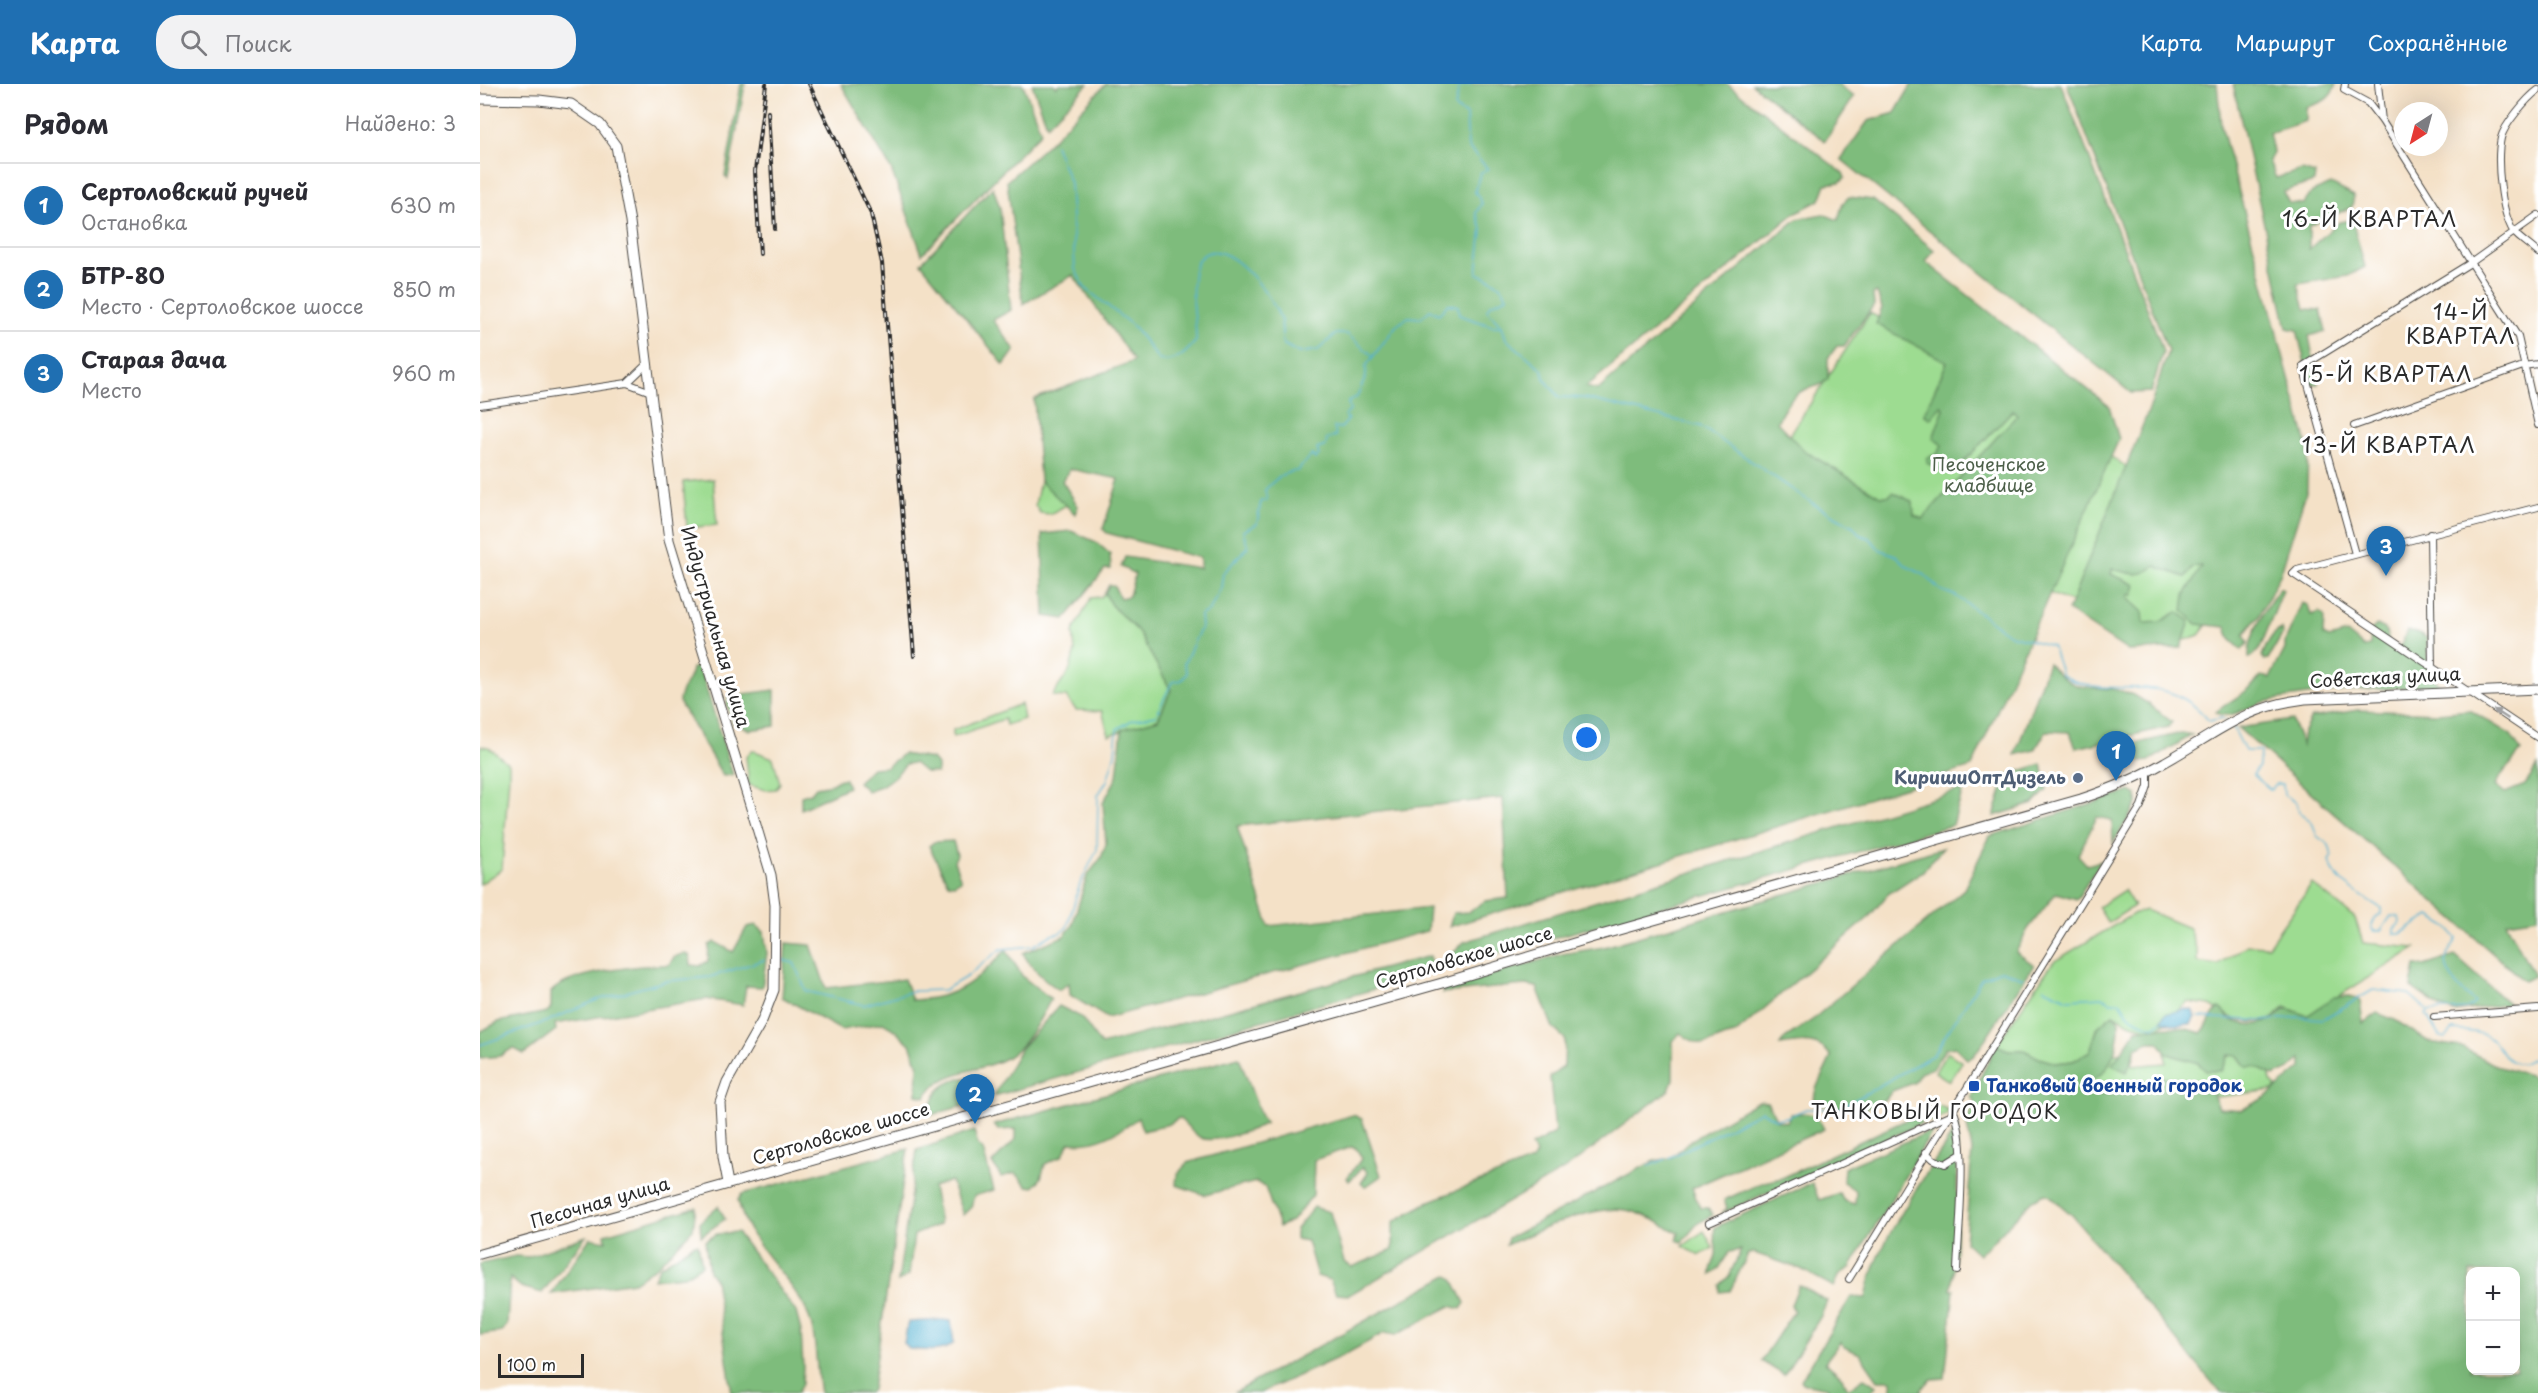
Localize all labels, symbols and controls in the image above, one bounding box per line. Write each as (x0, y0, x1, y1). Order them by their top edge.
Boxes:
search box (156, 15, 576, 69)
text: Карта (30, 21, 120, 64)
icon: search (177, 26, 210, 59)
text: Поиск (225, 26, 292, 59)
text: Карта (2141, 26, 2202, 58)
text: Маршрут (2235, 26, 2335, 58)
text: Сохранённые (2368, 26, 2508, 58)
north arrow (2394, 102, 2448, 156)
text: Рядом (24, 104, 109, 143)
text: Найдено: 3 (345, 108, 456, 138)
text: Сертоловский ручей (81, 174, 309, 207)
text: 1 (39, 190, 48, 220)
text: 630 m (390, 190, 456, 220)
district label: 16-Й КВАРТАЛ (2282, 202, 2458, 234)
text: Остановка (81, 207, 187, 237)
text: БТР-80 (81, 258, 165, 291)
text: 2 (36, 274, 51, 304)
text: 850 m (392, 274, 456, 304)
text: Место · Сертоловское шоссе (81, 291, 364, 321)
district label: 14-Й КВАРТАЛ (2406, 295, 2516, 351)
text: Старая дача (81, 342, 227, 375)
district label: 15-Й КВАРТАЛ (2299, 357, 2473, 389)
text: 3 (37, 358, 50, 388)
text: 960 m (392, 358, 456, 388)
text: Место (81, 375, 142, 405)
district label: 13-Й КВАРТАЛ (2302, 428, 2476, 460)
park label: Песоченское кладбище (1932, 450, 2046, 498)
street label: Индустриальная улица (675, 523, 758, 731)
pin: 3 (2366, 526, 2406, 576)
street label: Советская улица (2309, 659, 2462, 694)
one-way arrow (2493, 709, 2509, 720)
your location (1572, 723, 1601, 752)
pin: 1 (2096, 732, 2136, 781)
place label: КиришиОптДизель (1894, 763, 2066, 790)
marker: КиришиОптДизель (2071, 771, 2085, 785)
street label: Сертоловское шоссе (1372, 918, 1555, 995)
place label: Танковый военный городок (1986, 1071, 2242, 1098)
pin: 2 (956, 1074, 994, 1124)
marker: Танковый военный городок (1967, 1079, 1981, 1093)
street label: Сертоловское шоссе (749, 1094, 932, 1171)
district label: ТАНКОВЫЙ ГОРОДОК (1811, 1096, 2059, 1126)
street label: Песочная улица (527, 1169, 673, 1234)
map controls (2466, 1267, 2520, 1375)
button: + (2466, 1267, 2520, 1321)
button: − (2466, 1321, 2520, 1375)
scale bar (498, 1351, 584, 1378)
text: 100 m (507, 1352, 556, 1376)

